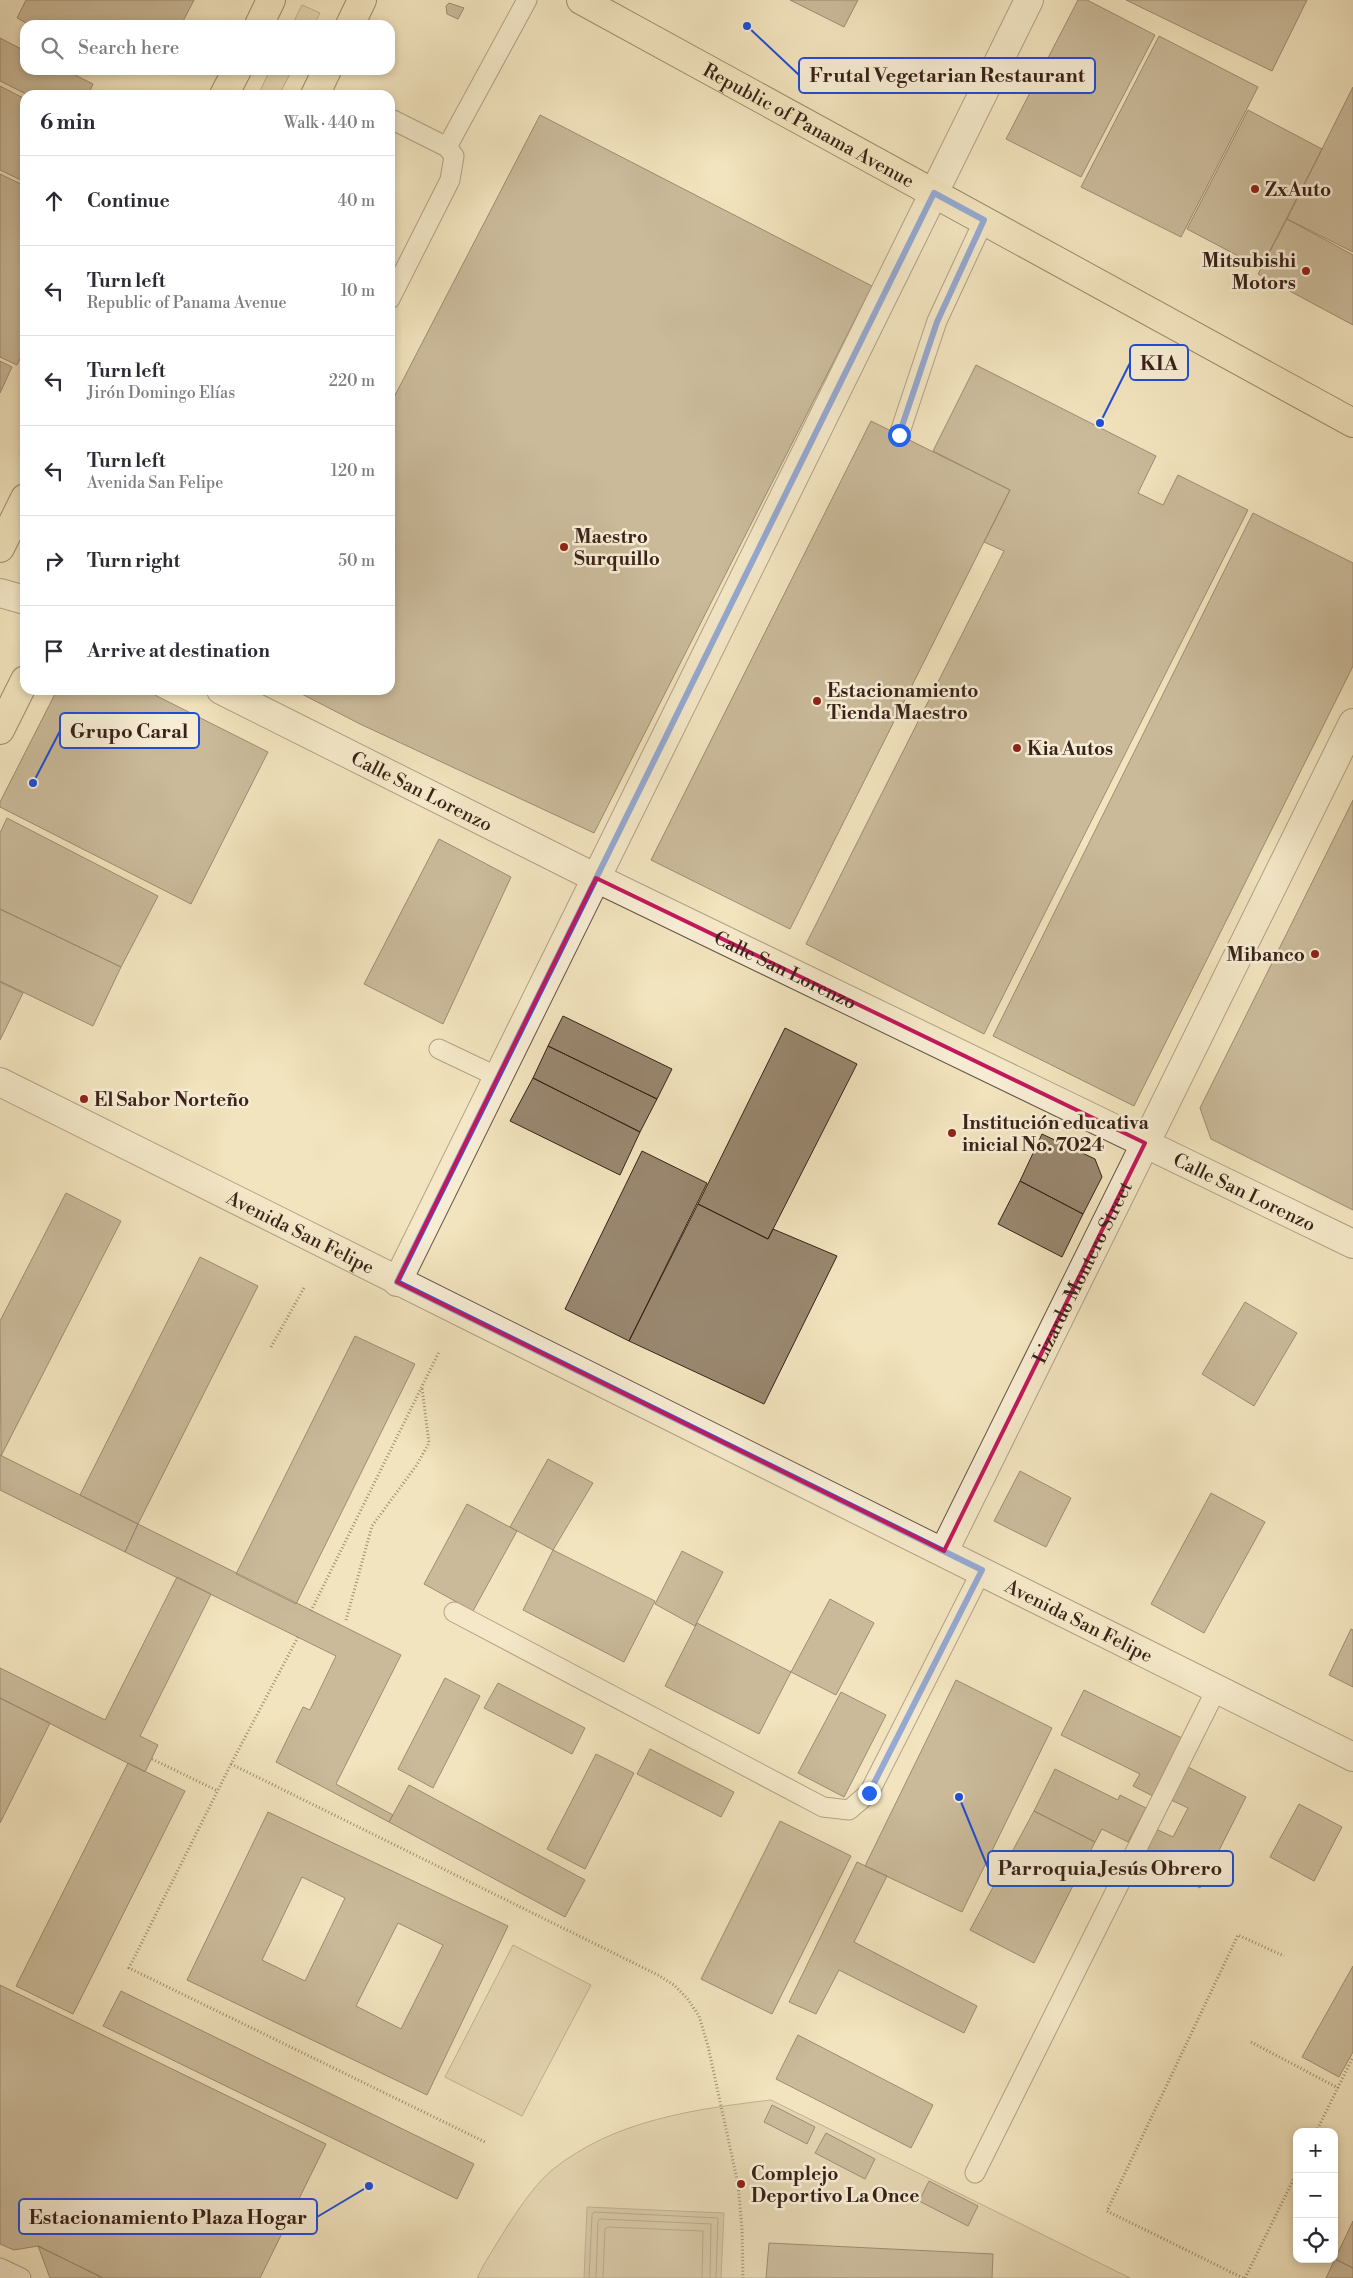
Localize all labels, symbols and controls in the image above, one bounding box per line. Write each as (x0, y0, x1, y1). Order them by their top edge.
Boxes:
search box (20, 20, 395, 75)
icon: search (38, 34, 66, 62)
text: Search here (78, 36, 179, 60)
street label: Republic of Panama Avenue (699, 58, 918, 193)
callout: Frutal Vegetarian Restaurant (799, 58, 1095, 93)
text: Frutal Vegetarian Restaurant (809, 64, 1086, 89)
text: 6 min (40, 110, 95, 136)
text: Walk · 440 m (284, 113, 375, 133)
place label: ZxAuto (1265, 178, 1331, 202)
marker: ZxAuto (1249, 183, 1261, 195)
icon: ahead (40, 187, 68, 215)
text: Continue (87, 189, 170, 213)
text: 40 m (338, 191, 375, 211)
place label: Mitsubishi Motors (1202, 249, 1296, 295)
marker: Mitsubishi Motors (1300, 265, 1312, 277)
text: Turn left (87, 269, 166, 293)
icon: left (40, 277, 68, 305)
text: 10 m (341, 281, 375, 301)
text: Republic of Panama Avenue (87, 293, 287, 313)
callout: KIA (1130, 345, 1188, 380)
text: KIA (1140, 352, 1179, 377)
text: Turn left (87, 359, 166, 383)
icon: left (40, 367, 68, 395)
text: 220 m (329, 371, 375, 391)
text: Jirón Domingo Elías (87, 383, 235, 403)
route start (888, 424, 911, 447)
text: Turn left (87, 449, 166, 473)
icon: left (40, 457, 68, 485)
text: 120 m (331, 461, 375, 481)
text: Avenida San Felipe (87, 473, 223, 493)
place label: Maestro Surquillo (574, 525, 660, 571)
marker: Maestro Surquillo (558, 541, 570, 553)
icon: right (40, 547, 68, 575)
text: Turn right (87, 549, 180, 573)
text: 50 m (338, 551, 375, 571)
icon: arrive (40, 637, 68, 665)
text: Arrive at destination (87, 639, 270, 663)
place label: Estacionamiento Tienda Maestro (827, 679, 979, 725)
marker: Estacionamiento Tienda Maestro (811, 695, 823, 707)
callout: Grupo Caral (60, 713, 199, 748)
text: Grupo Caral (70, 720, 189, 745)
place label: Kia Autos (1027, 737, 1113, 761)
marker: Kia Autos (1011, 742, 1023, 754)
street label: Calle San Lorenzo (347, 746, 496, 837)
street label: Calle San Lorenzo (710, 926, 860, 1015)
place label: Mibanco (1226, 943, 1305, 967)
marker: Mibanco (1309, 948, 1321, 960)
place label: El Sabor Norteño (94, 1088, 249, 1112)
marker: El Sabor Norteño (78, 1093, 90, 1105)
place label: Institución educativa inicial No. 7024 (962, 1111, 1150, 1157)
marker: Institución educativa inicial No. 7024 (946, 1127, 958, 1139)
street label: Calle San Lorenzo (1169, 1148, 1319, 1237)
street label: Lizardo Montero Street (1028, 1177, 1138, 1368)
street label: Avenida San Felipe (221, 1186, 378, 1280)
street label: Avenida San Felipe (1000, 1574, 1157, 1668)
route end (858, 1782, 881, 1805)
callout: Parroquia Jesús Obrero (988, 1851, 1233, 1886)
text: Parroquia Jesús Obrero (998, 1857, 1222, 1882)
map controls (1293, 2128, 1338, 2263)
button: + (1293, 2128, 1338, 2173)
place label: Complejo Deportivo La Once (751, 2162, 919, 2208)
button: − (1293, 2173, 1338, 2218)
marker: Complejo Deportivo La Once (735, 2178, 747, 2190)
callout: Estacionamiento Plaza Hogar (19, 2199, 317, 2234)
text: Estacionamiento Plaza Hogar (29, 2206, 307, 2231)
button: locate (1293, 2218, 1338, 2263)

